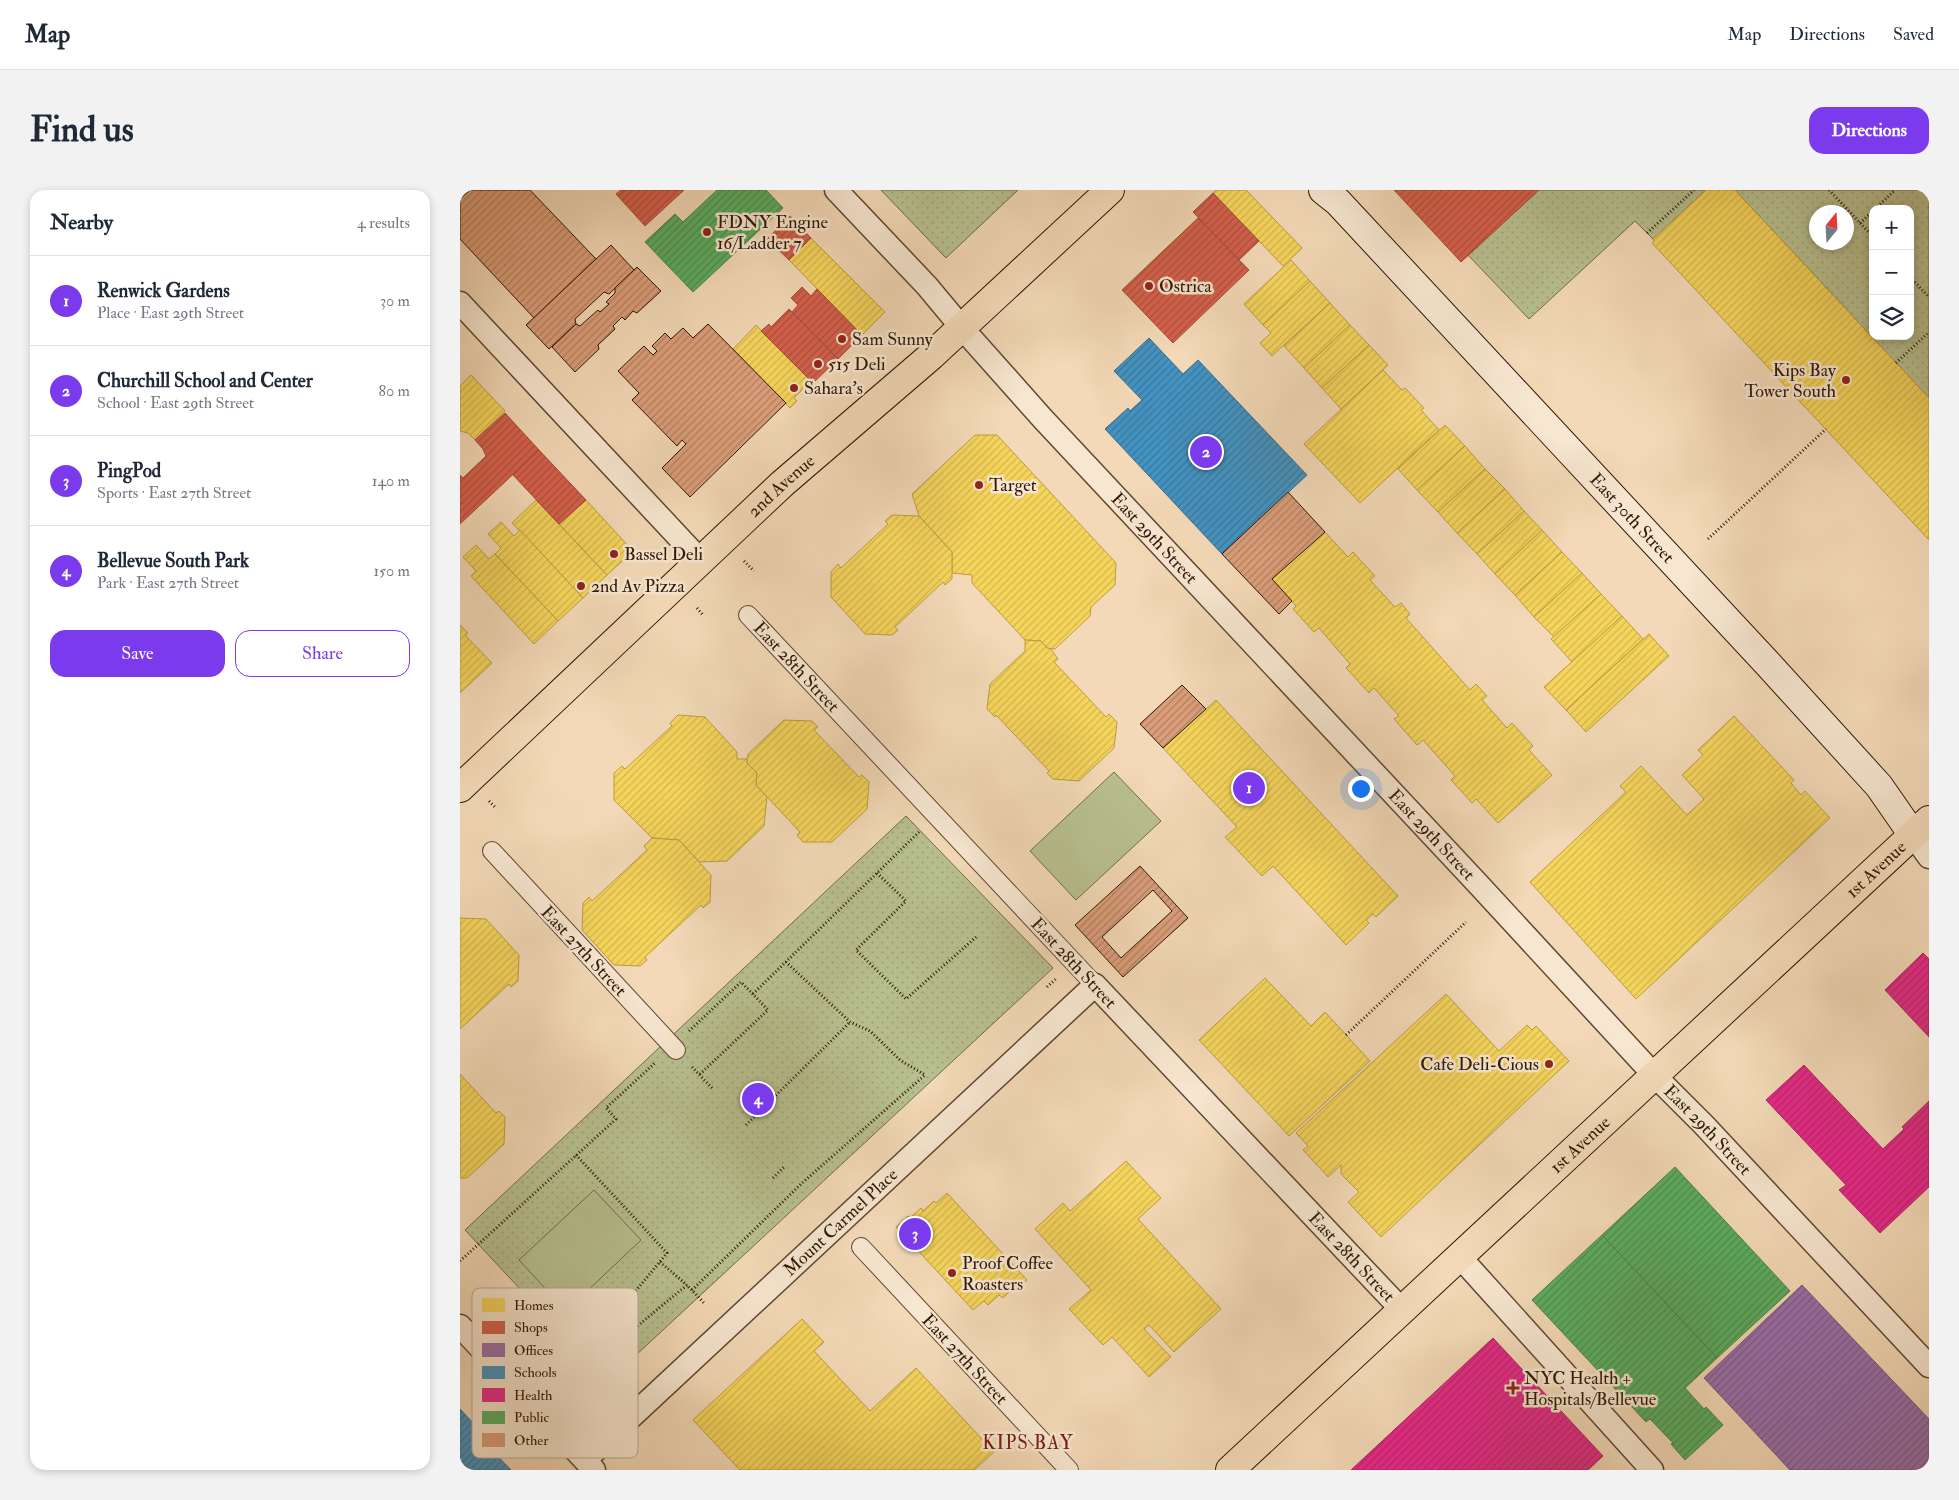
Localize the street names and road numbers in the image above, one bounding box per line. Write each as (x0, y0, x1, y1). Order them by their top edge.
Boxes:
street label: 2nd Avenue (743, 449, 820, 523)
street label: East 30th Street (1584, 469, 1679, 568)
street label: East 29th Street (1106, 488, 1203, 589)
street label: East 28th Street (748, 617, 844, 718)
street label: East 29th Street (1383, 784, 1480, 886)
street label: 1st Avenue (1841, 836, 1912, 904)
street label: East 27th Street (536, 901, 632, 1002)
street label: East 28th Street (1026, 913, 1122, 1014)
street label: East 29th Street (1658, 1080, 1756, 1181)
street label: 1st Avenue (1545, 1111, 1616, 1179)
street label: Mount Carmel Place (779, 1163, 903, 1281)
street label: East 28th Street (1303, 1207, 1400, 1308)
street label: East 27th Street (917, 1309, 1013, 1410)

